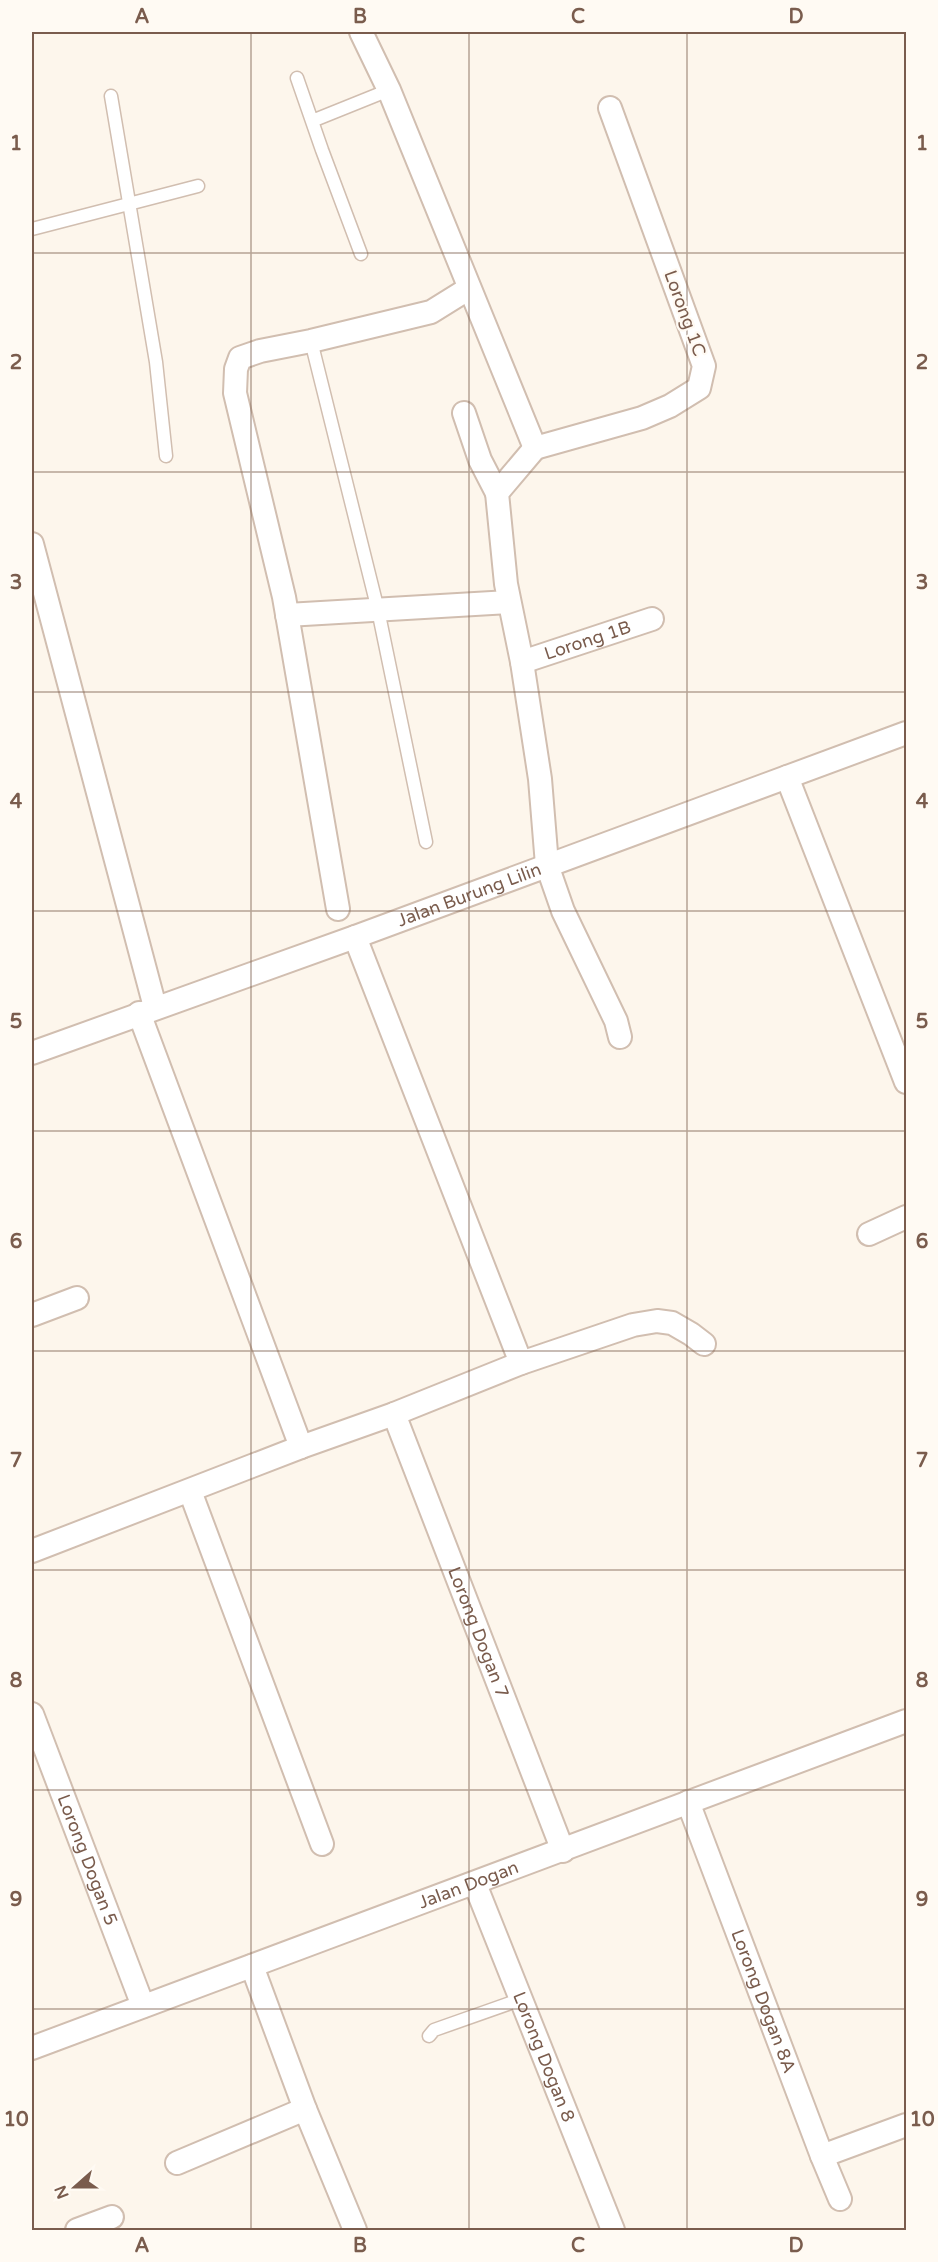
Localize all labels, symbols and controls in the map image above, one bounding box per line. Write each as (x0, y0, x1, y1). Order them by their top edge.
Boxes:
text: A (135, 5, 150, 29)
text: B (353, 5, 367, 29)
text: C (571, 5, 585, 29)
text: D (788, 5, 804, 29)
text: 1 (10, 132, 22, 156)
text: 1 (916, 132, 928, 156)
street label: Lorong 1C (659, 267, 711, 359)
text: 2 (10, 351, 22, 375)
text: 2 (916, 351, 928, 375)
text: 3 (10, 571, 22, 595)
text: 3 (916, 571, 928, 595)
street label: Lorong 1B (541, 616, 634, 665)
text: 4 (10, 790, 23, 814)
text: 4 (916, 790, 929, 814)
street label: Jalan Burung Lilin (394, 858, 544, 931)
text: 5 (10, 1010, 22, 1034)
text: 5 (916, 1010, 928, 1034)
text: 6 (10, 1230, 22, 1254)
text: 6 (916, 1230, 928, 1254)
text: 7 (10, 1449, 22, 1473)
text: 7 (916, 1449, 928, 1473)
street label: Lorong Dogan 7 (443, 1564, 514, 1701)
text: 8 (10, 1669, 22, 1693)
text: 8 (916, 1669, 928, 1693)
street label: Lorong Dogan 5 (53, 1791, 122, 1928)
street label: Jalan Dogan (415, 1856, 522, 1913)
text: 9 (10, 1888, 22, 1912)
text: 9 (916, 1888, 928, 1912)
street label: Lorong Dogan 8A (726, 1926, 801, 2076)
street label: Lorong Dogan 8 (508, 1988, 580, 2125)
text: 10 (3, 2108, 29, 2132)
text: 10 (909, 2108, 935, 2132)
north arrow (45, 2157, 105, 2217)
text: N (50, 2182, 74, 2202)
text: A (135, 2234, 150, 2258)
text: B (353, 2234, 367, 2258)
text: C (571, 2234, 585, 2258)
text: D (788, 2234, 804, 2258)

